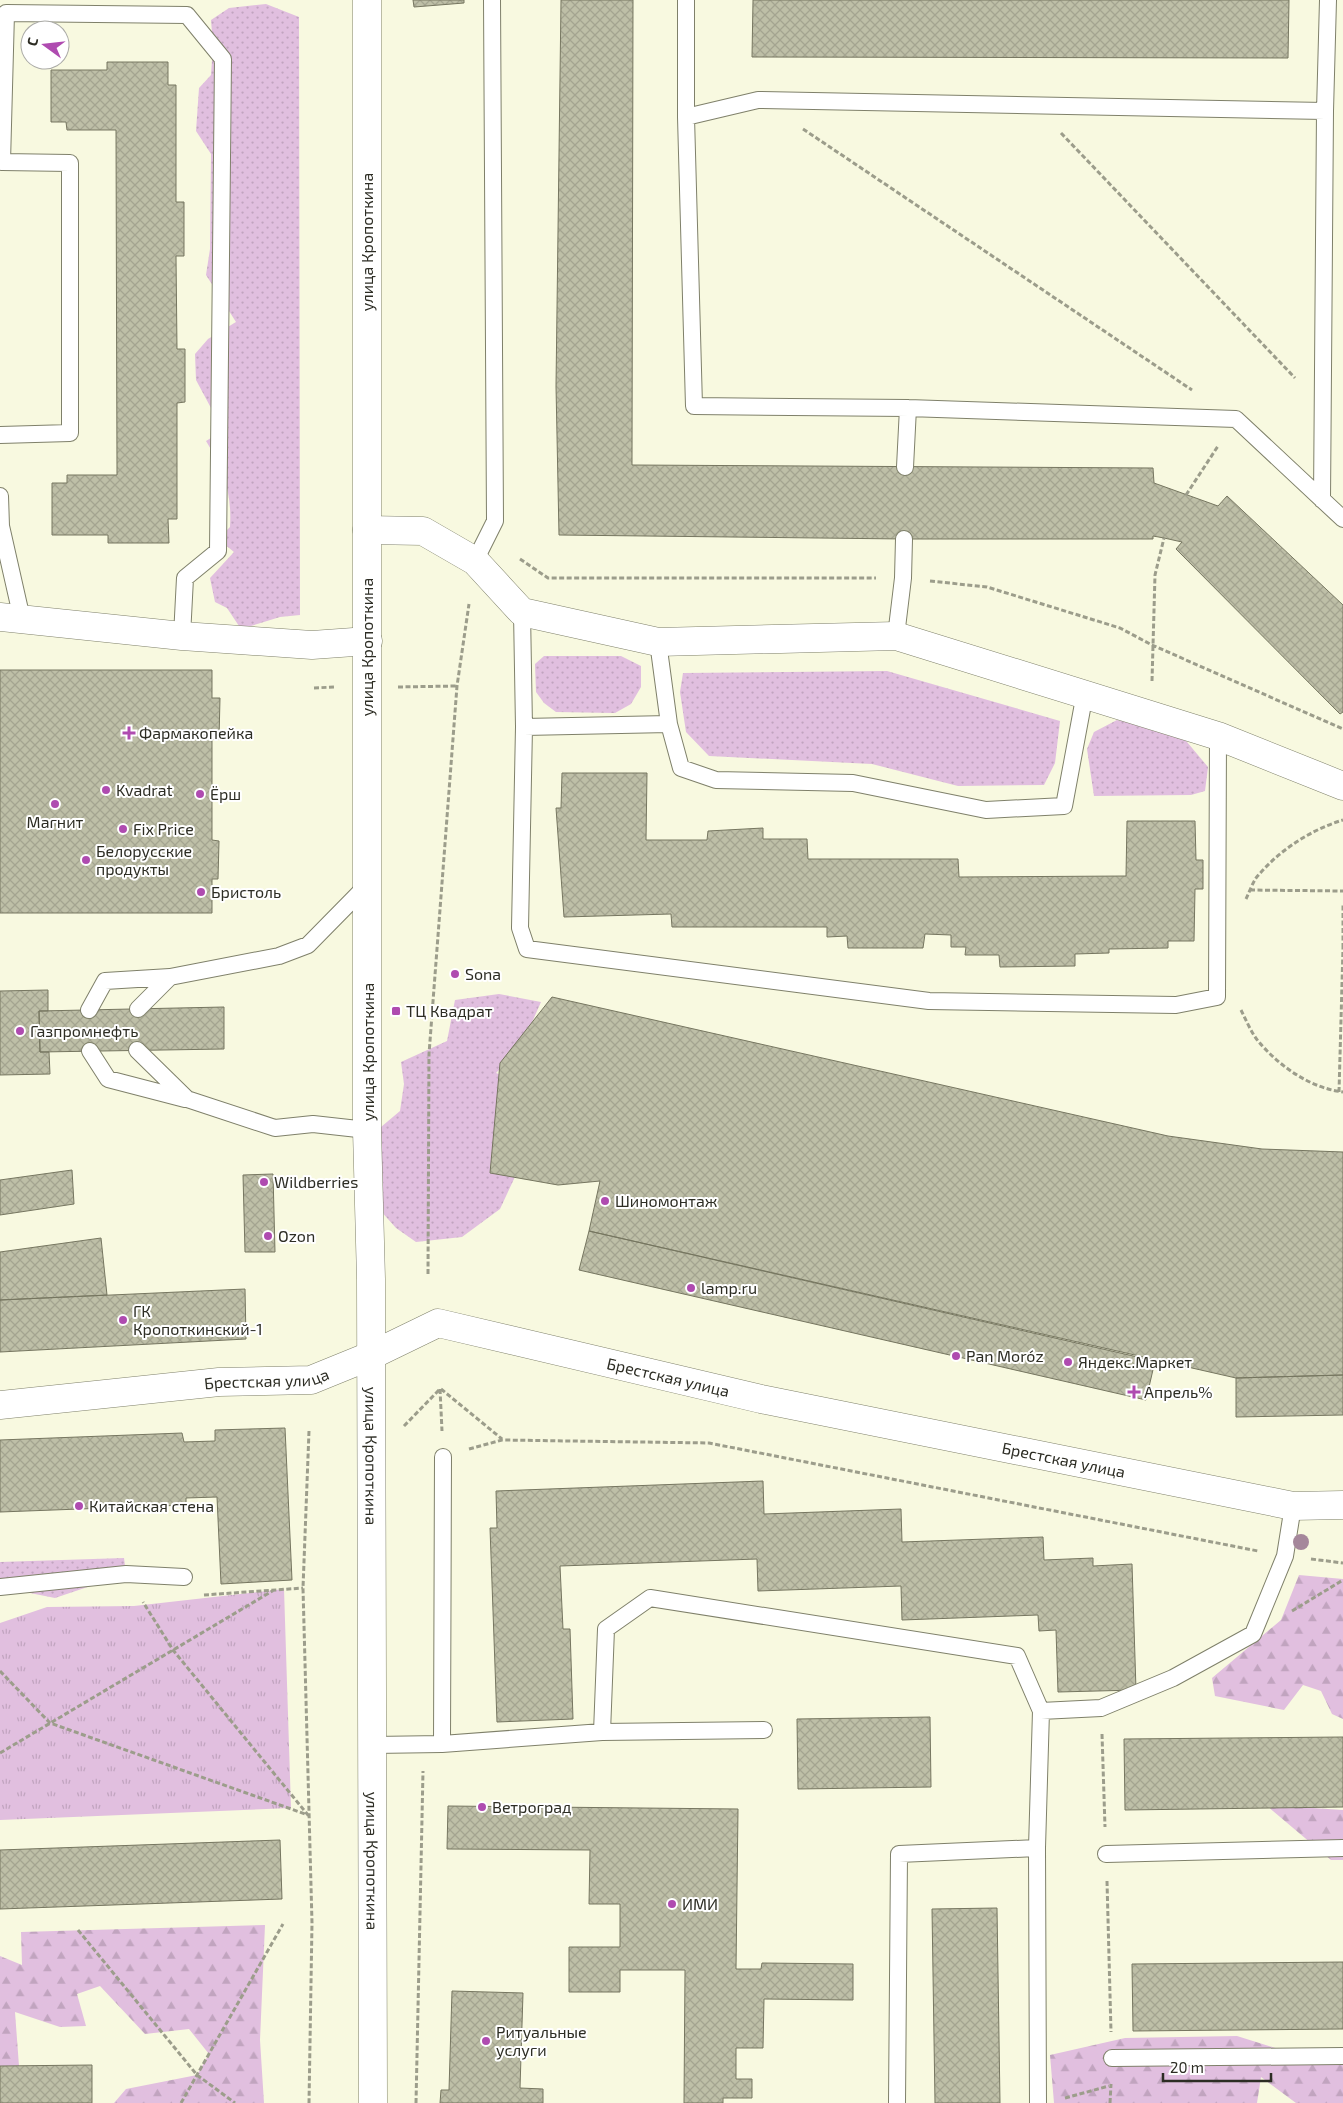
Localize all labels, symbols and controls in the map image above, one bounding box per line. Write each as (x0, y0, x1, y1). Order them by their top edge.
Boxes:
north arrow (20, 20, 70, 70)
text: С (23, 35, 41, 48)
street label: улица Кропоткина (357, 173, 377, 311)
street label: улица Кропоткина (357, 578, 377, 716)
place label: Фармакопейка (139, 723, 253, 742)
marker: Фармакопейка (123, 727, 135, 739)
place label: Kvadrat (116, 780, 173, 799)
marker: Kvadrat (100, 784, 112, 796)
place label: Ёрш (210, 784, 241, 803)
marker: Ёрш (194, 788, 206, 800)
marker: Магнит (49, 798, 61, 810)
place label: Магнит (27, 812, 84, 831)
place label: Fix Price (133, 819, 194, 838)
marker: Fix Price (117, 823, 129, 835)
place label: Белорусские продукты (96, 841, 192, 879)
marker: Белорусские продукты (80, 854, 92, 866)
place label: Бристоль (211, 882, 281, 901)
marker: Бристоль (195, 886, 207, 898)
place label: Sona (465, 964, 501, 983)
marker: Sona (449, 968, 461, 980)
street label: улица Кропоткина (358, 983, 378, 1121)
place label: ТЦ Квадрат (406, 1001, 493, 1020)
marker: ТЦ Квадрат (390, 1005, 402, 1017)
place label: Газпромнефть (30, 1021, 138, 1040)
marker: Газпромнефть (14, 1025, 26, 1037)
place label: Wildberries (274, 1172, 358, 1191)
marker: Wildberries (258, 1176, 270, 1188)
place label: Шиномонтаж (615, 1191, 718, 1210)
marker: Шиномонтаж (599, 1195, 611, 1207)
place label: Ozon (278, 1226, 315, 1245)
marker: Ozon (262, 1230, 274, 1242)
place label: lamp.ru (701, 1278, 757, 1297)
marker: lamp.ru (685, 1282, 697, 1294)
place label: ГК Кропоткинский-1 (133, 1301, 263, 1338)
marker: ГК Кропоткинский-1 (117, 1314, 129, 1326)
place label: Pan Moróz (966, 1346, 1044, 1365)
marker: Pan Moróz (950, 1350, 962, 1362)
place label: Яндекс.Маркет (1078, 1352, 1192, 1371)
street label: Брестская улица (605, 1353, 732, 1400)
marker: Яндекс.Маркет (1062, 1356, 1074, 1368)
street label: Брестская улица (203, 1364, 332, 1393)
place label: Апрель% (1144, 1382, 1213, 1401)
marker: Апрель% (1128, 1386, 1140, 1398)
street label: улица Кропоткина (361, 1387, 382, 1525)
street label: Брестская улица (1000, 1438, 1127, 1481)
place label: Китайская стена (89, 1496, 214, 1515)
marker: Китайская стена (73, 1500, 85, 1512)
street label: улица Кропоткина (362, 1792, 383, 1930)
place label: Ветроград (492, 1797, 572, 1816)
marker: Ветроград (476, 1801, 488, 1813)
place label: ИМИ (682, 1894, 718, 1913)
marker: ИМИ (666, 1898, 678, 1910)
place label: Ритуальные услуги (496, 2022, 587, 2060)
marker: Ритуальные услуги (480, 2035, 492, 2047)
scale bar (1163, 2050, 1270, 2082)
text: 20 m (1170, 2058, 1204, 2076)

